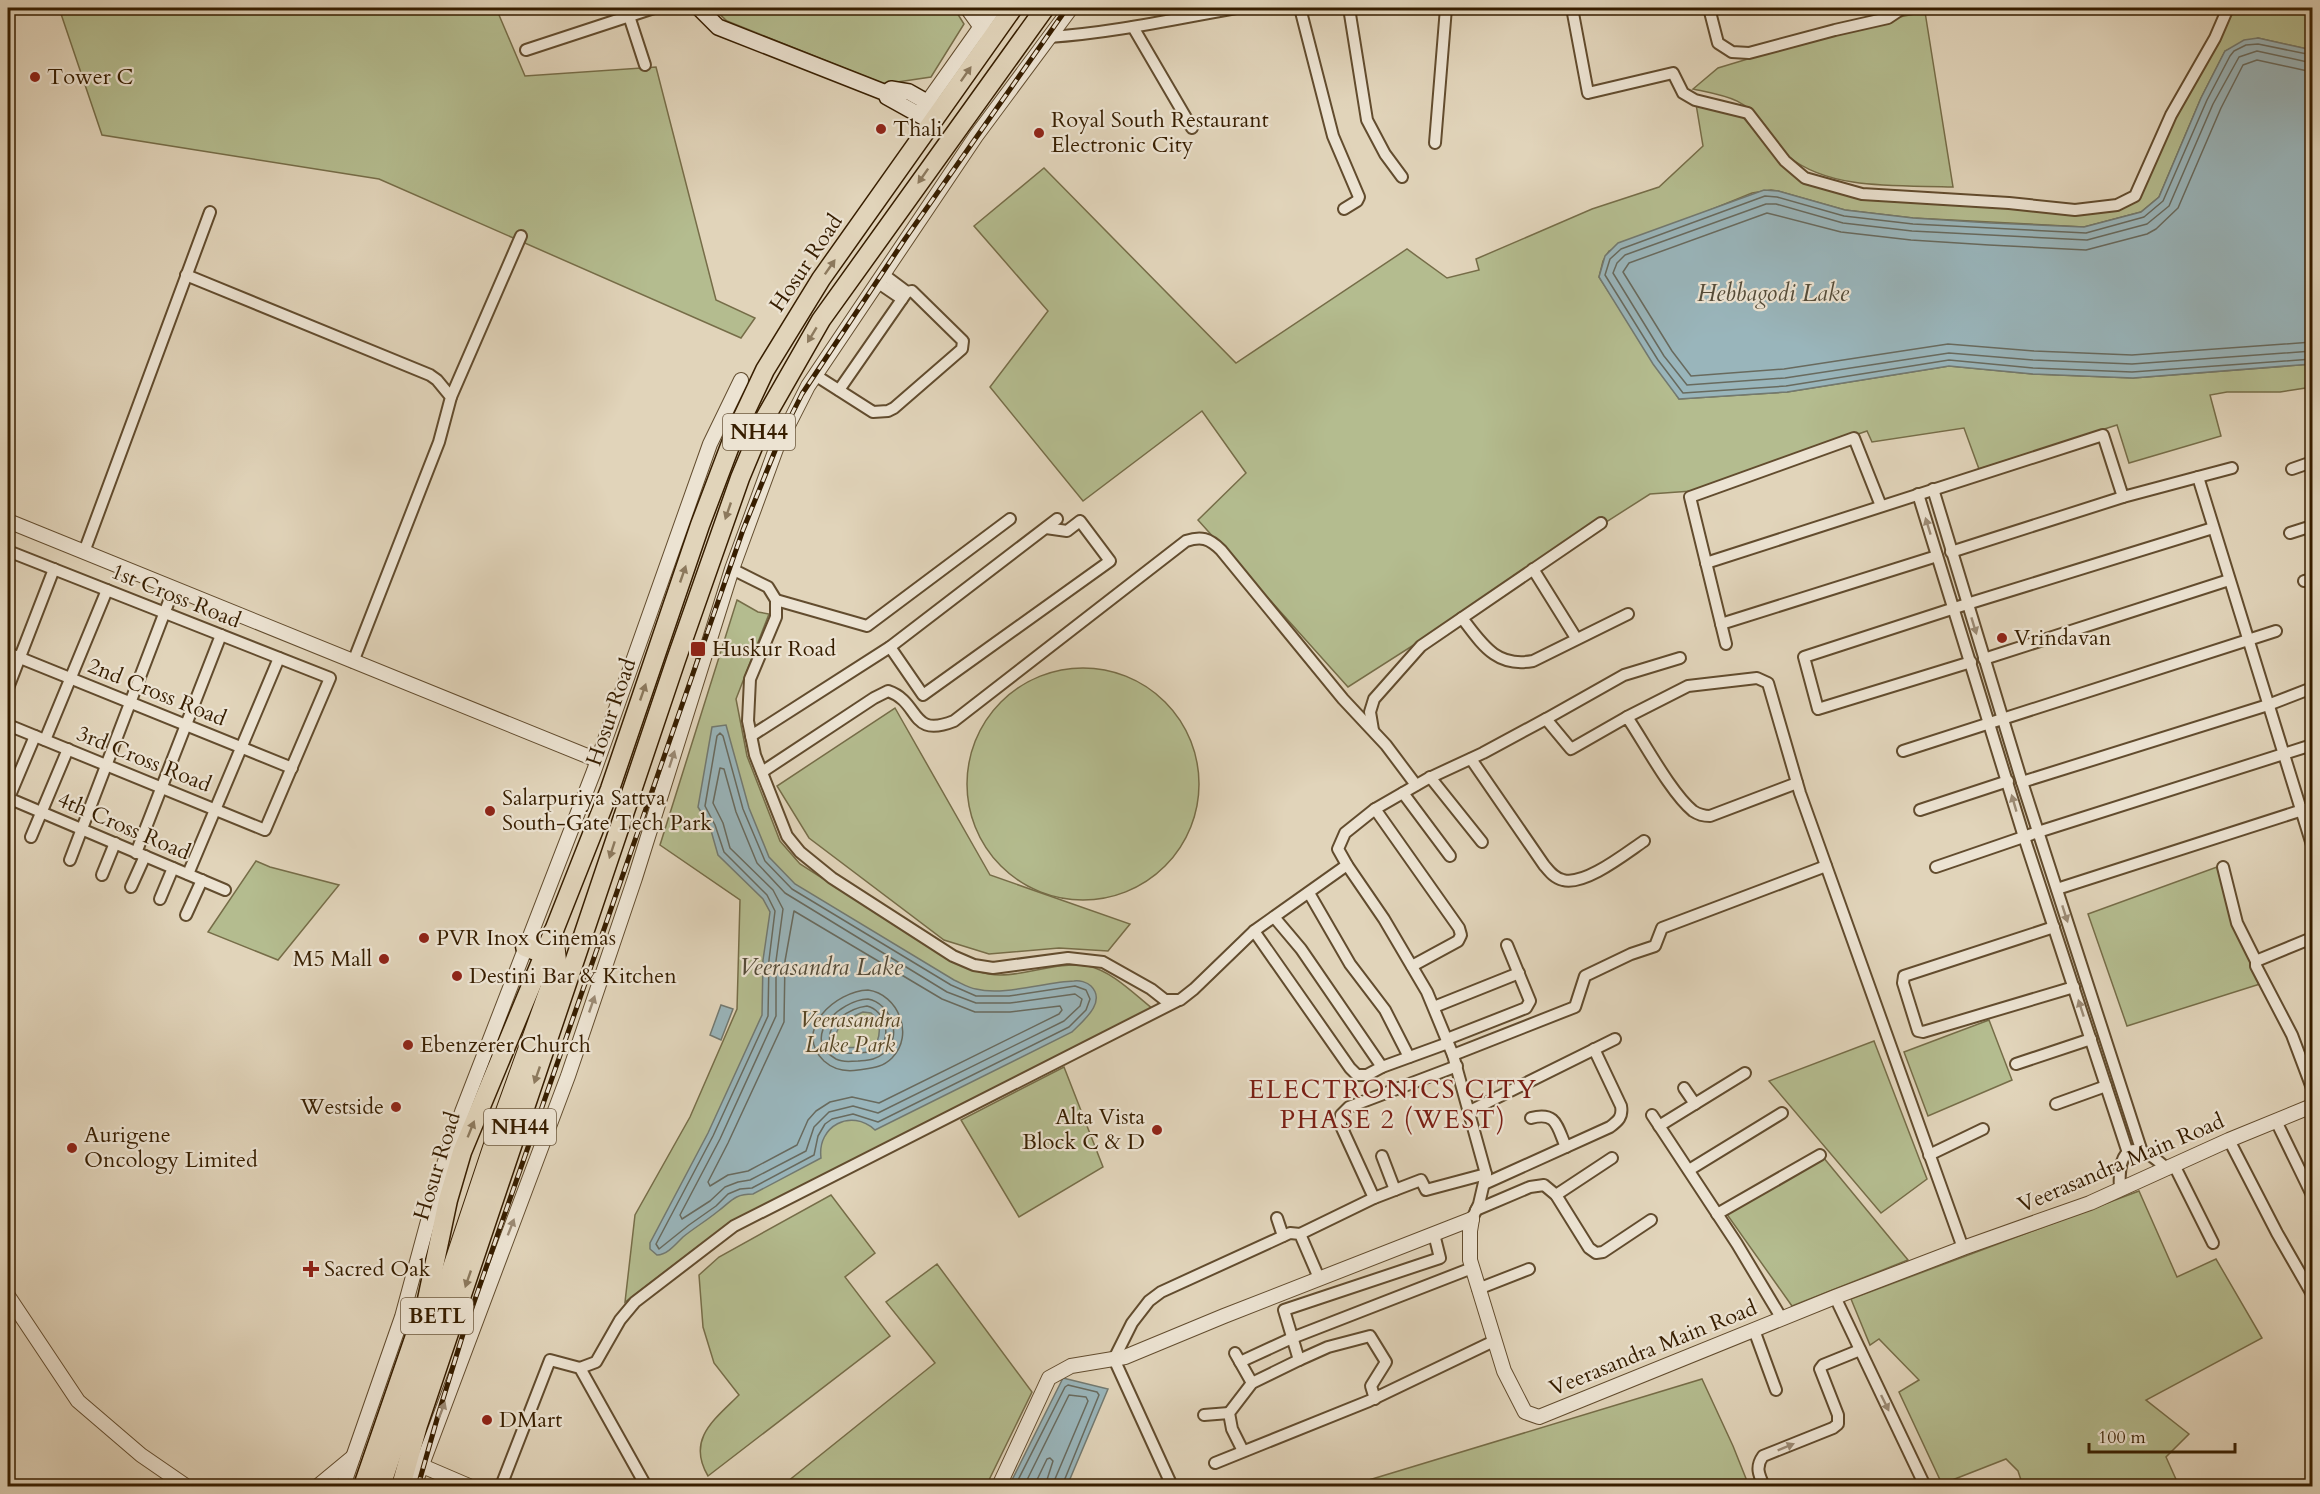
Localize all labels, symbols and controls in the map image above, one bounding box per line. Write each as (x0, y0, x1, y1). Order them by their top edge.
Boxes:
place label: Tower C (47, 62, 133, 92)
one-way arrow (960, 66, 972, 82)
marker: Tower C (28, 70, 42, 84)
place label: Royal South Restaurant Electronic City (1051, 105, 1269, 160)
place label: Thali (893, 114, 943, 144)
marker: Thali (874, 122, 888, 136)
marker: Royal South Restaurant Electronic City (1032, 126, 1046, 140)
one-way arrow (918, 168, 930, 183)
street label: Hosur Road (762, 208, 850, 318)
one-way arrow (824, 260, 836, 276)
water label: Hebbagodi Lake (1697, 277, 1850, 310)
one-way arrow (806, 327, 817, 343)
road number: NH44 (723, 414, 795, 450)
one-way arrow (723, 502, 733, 520)
one-way arrow (1923, 517, 1932, 535)
street label: 1st Cross Road (107, 556, 245, 636)
one-way arrow (679, 565, 688, 583)
one-way arrow (1970, 617, 1979, 635)
place label: Vrindavan (2014, 623, 2112, 653)
marker: Vrindavan (1995, 631, 2009, 645)
place label: Huskur Road (712, 634, 836, 664)
marker: Huskur Road (689, 640, 707, 658)
street label: 2nd Cross Road (83, 651, 231, 734)
street label: Hosur Road (579, 654, 644, 770)
one-way arrow (639, 683, 649, 701)
street label: 3rd Cross Road (72, 718, 216, 800)
one-way arrow (667, 750, 677, 768)
place label: Salarpuriya Sattva South-Gate Tech Park (502, 783, 712, 838)
street label: 4th Cross Road (53, 784, 195, 868)
one-way arrow (2009, 793, 2018, 811)
marker: Salarpuriya Sattva South-Gate Tech Park (483, 804, 497, 818)
one-way arrow (607, 841, 617, 859)
one-way arrow (2061, 906, 2070, 924)
place label: PVR Inox Cinemas (436, 923, 616, 953)
marker: PVR Inox Cinemas (417, 931, 431, 945)
place label: M5 Mall (293, 944, 372, 974)
water label: Veerasandra Lake (739, 951, 904, 984)
marker: M5 Mall (377, 952, 391, 966)
place label: Destini Bar & Kitchen (469, 961, 677, 991)
marker: Destini Bar & Kitchen (450, 969, 464, 983)
one-way arrow (587, 995, 597, 1013)
one-way arrow (2075, 999, 2085, 1017)
park label: Veerasandra Lake Park (800, 1005, 901, 1060)
place label: Ebenzerer Church (420, 1030, 591, 1060)
marker: Ebenzerer Church (401, 1038, 415, 1052)
one-way arrow (532, 1066, 542, 1084)
district label: ELECTRONICS CITY PHASE 2 (WEST) (1248, 1072, 1538, 1137)
place label: Westside (299, 1092, 384, 1122)
marker: Westside (389, 1100, 403, 1114)
place label: Alta Vista Block C & D (1022, 1102, 1145, 1157)
street label: Veerasandra Main Road (2013, 1106, 2229, 1220)
street label: Hosur Road (406, 1108, 468, 1224)
road number: NH44 (484, 1109, 556, 1145)
place label: Aurigene Oncology Limited (84, 1120, 258, 1175)
one-way arrow (466, 1120, 476, 1138)
marker: Alta Vista Block C & D (1150, 1123, 1164, 1137)
marker: Aurigene Oncology Limited (65, 1141, 79, 1155)
one-way arrow (507, 1218, 516, 1236)
place label: Sacred Oak (324, 1254, 431, 1284)
marker: Sacred Oak (302, 1260, 320, 1278)
one-way arrow (463, 1270, 472, 1288)
street label: Veerasandra Main Road (1545, 1293, 1762, 1403)
road number: BETL (401, 1298, 473, 1334)
one-way arrow (1881, 1394, 1890, 1411)
one-way arrow (438, 1401, 448, 1419)
place label: DMart (499, 1405, 562, 1435)
marker: DMart (480, 1413, 494, 1427)
scale bar (2089, 1416, 2234, 1454)
text: 100 m (2098, 1425, 2146, 1450)
one-way arrow (1778, 1442, 1796, 1452)

